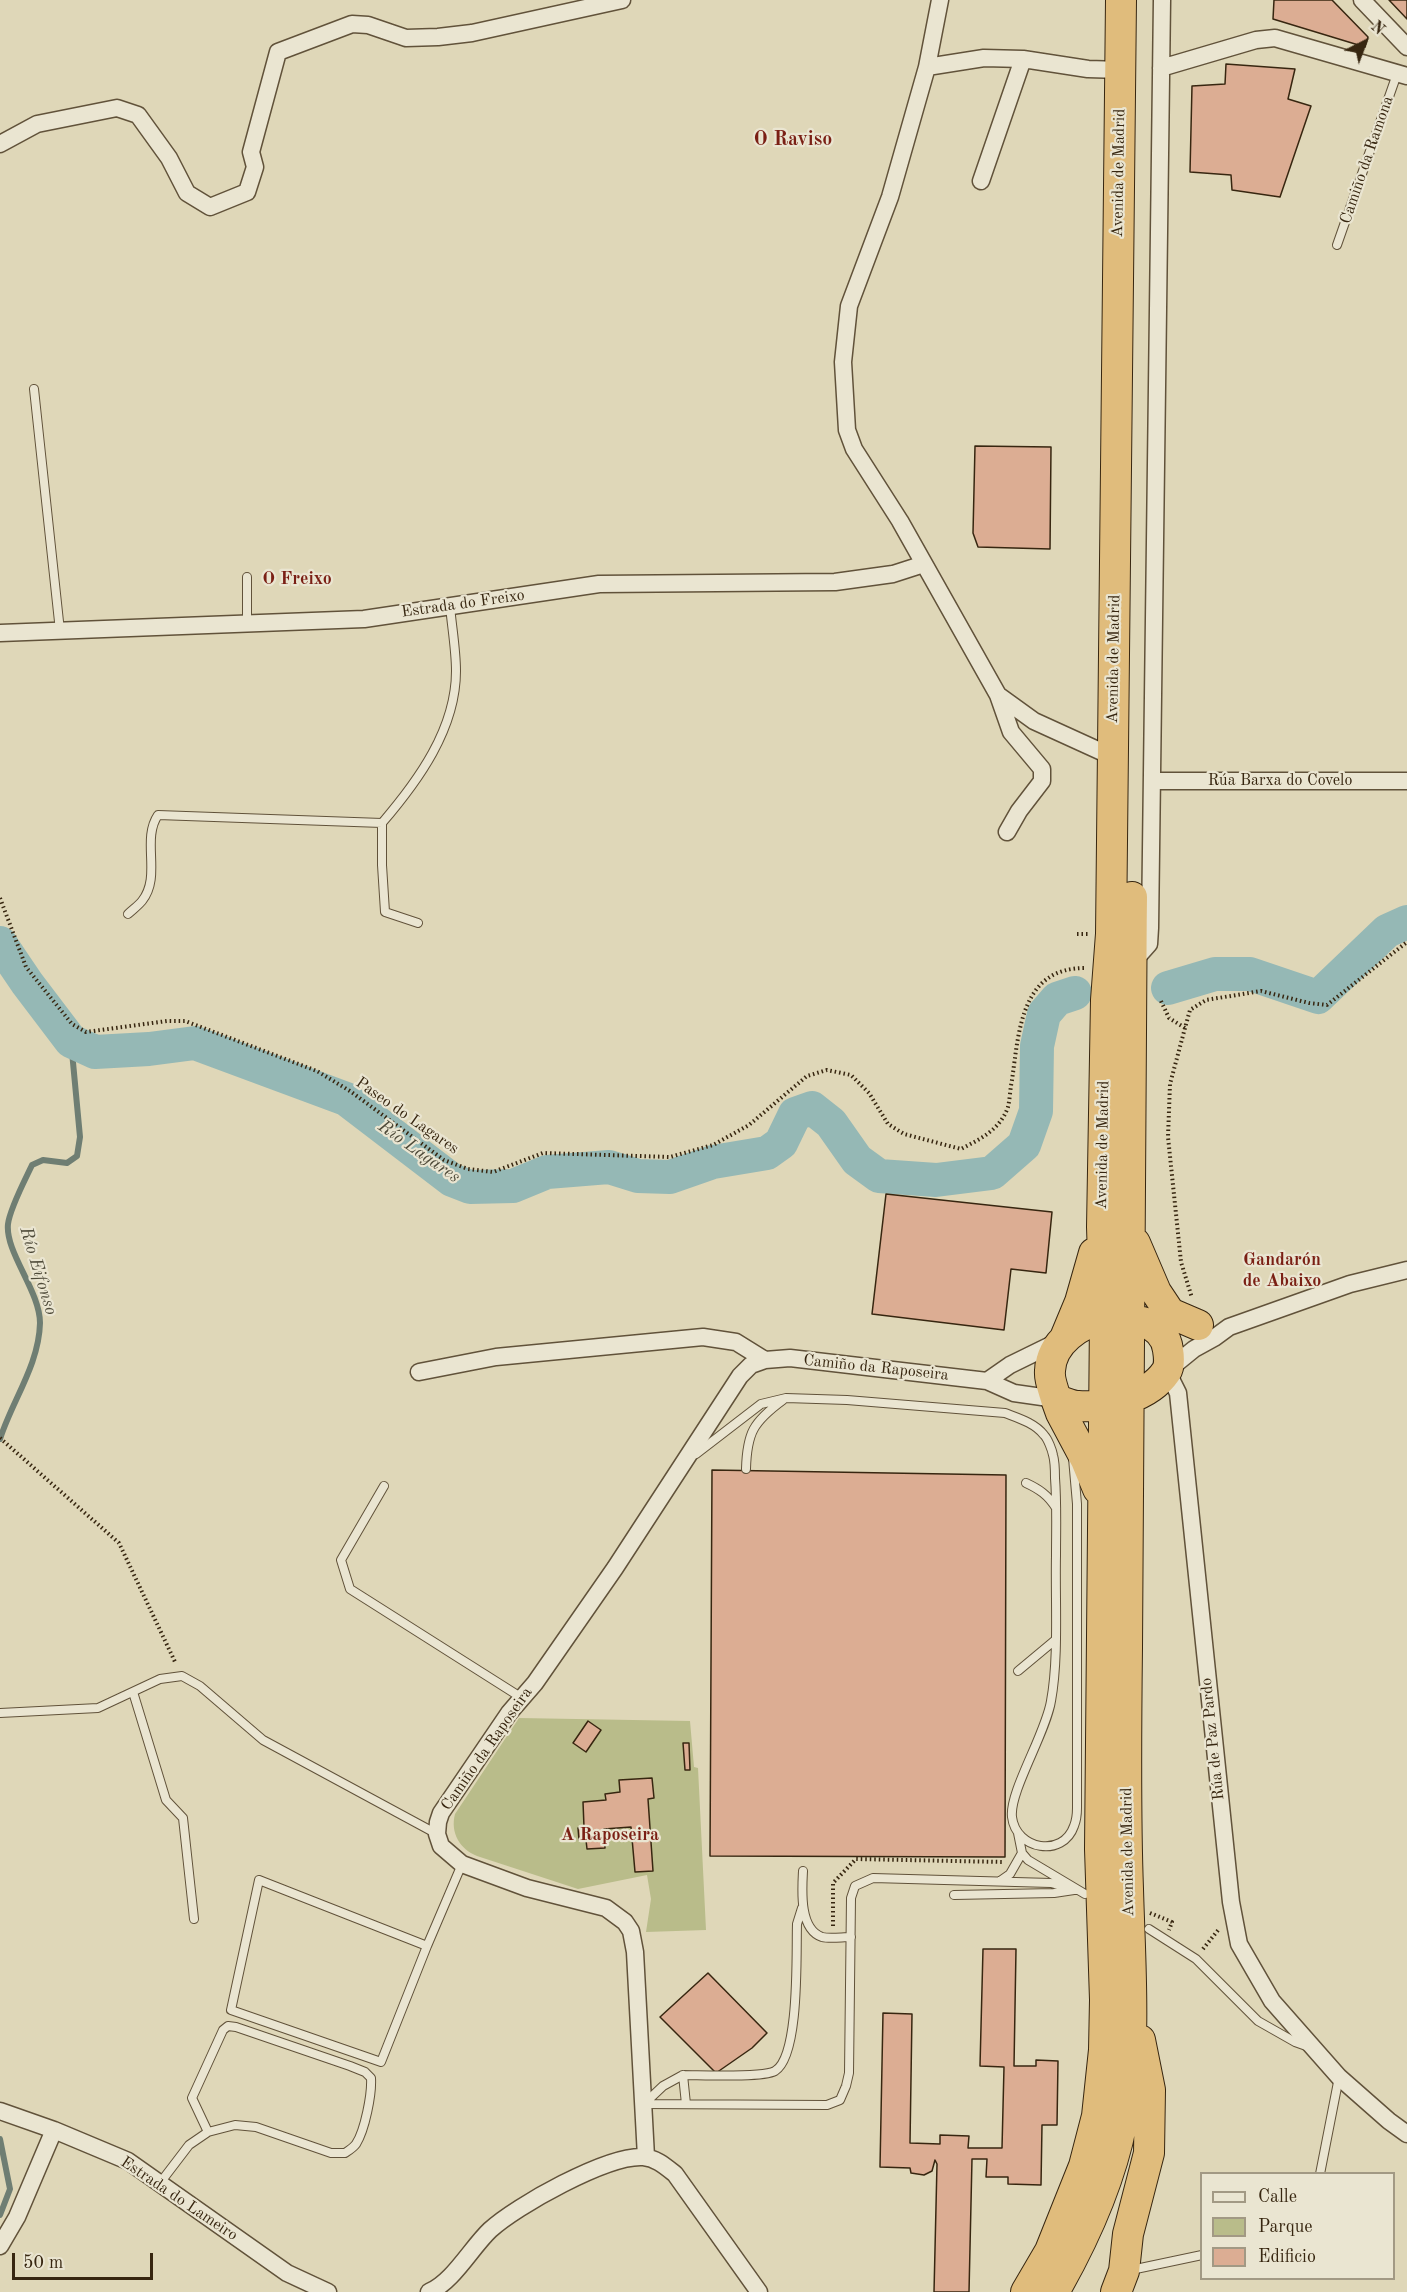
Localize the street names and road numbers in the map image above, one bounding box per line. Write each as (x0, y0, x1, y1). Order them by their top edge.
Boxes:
street label: Camiño da Ramona (1336, 94, 1398, 226)
street label: Avenida de Madrid (1108, 108, 1130, 238)
street label: Estrada do Freixo (400, 586, 526, 622)
street label: Avenida de Madrid (1103, 594, 1125, 724)
street label: Rúa Barxa do Covelo (1208, 771, 1352, 791)
street label: Paseo do Lagares (352, 1073, 462, 1159)
street label: Avenida de Madrid (1092, 1080, 1114, 1210)
street label: Camiño da Raposeira (802, 1351, 950, 1385)
street label: Rúa de Paz Pardo (1197, 1677, 1229, 1801)
street label: Camiño da Raposeira (437, 1684, 537, 1814)
street label: Avenida de Madrid (1117, 1787, 1139, 1917)
street label: Estrada do Lameiro (117, 2153, 241, 2245)

